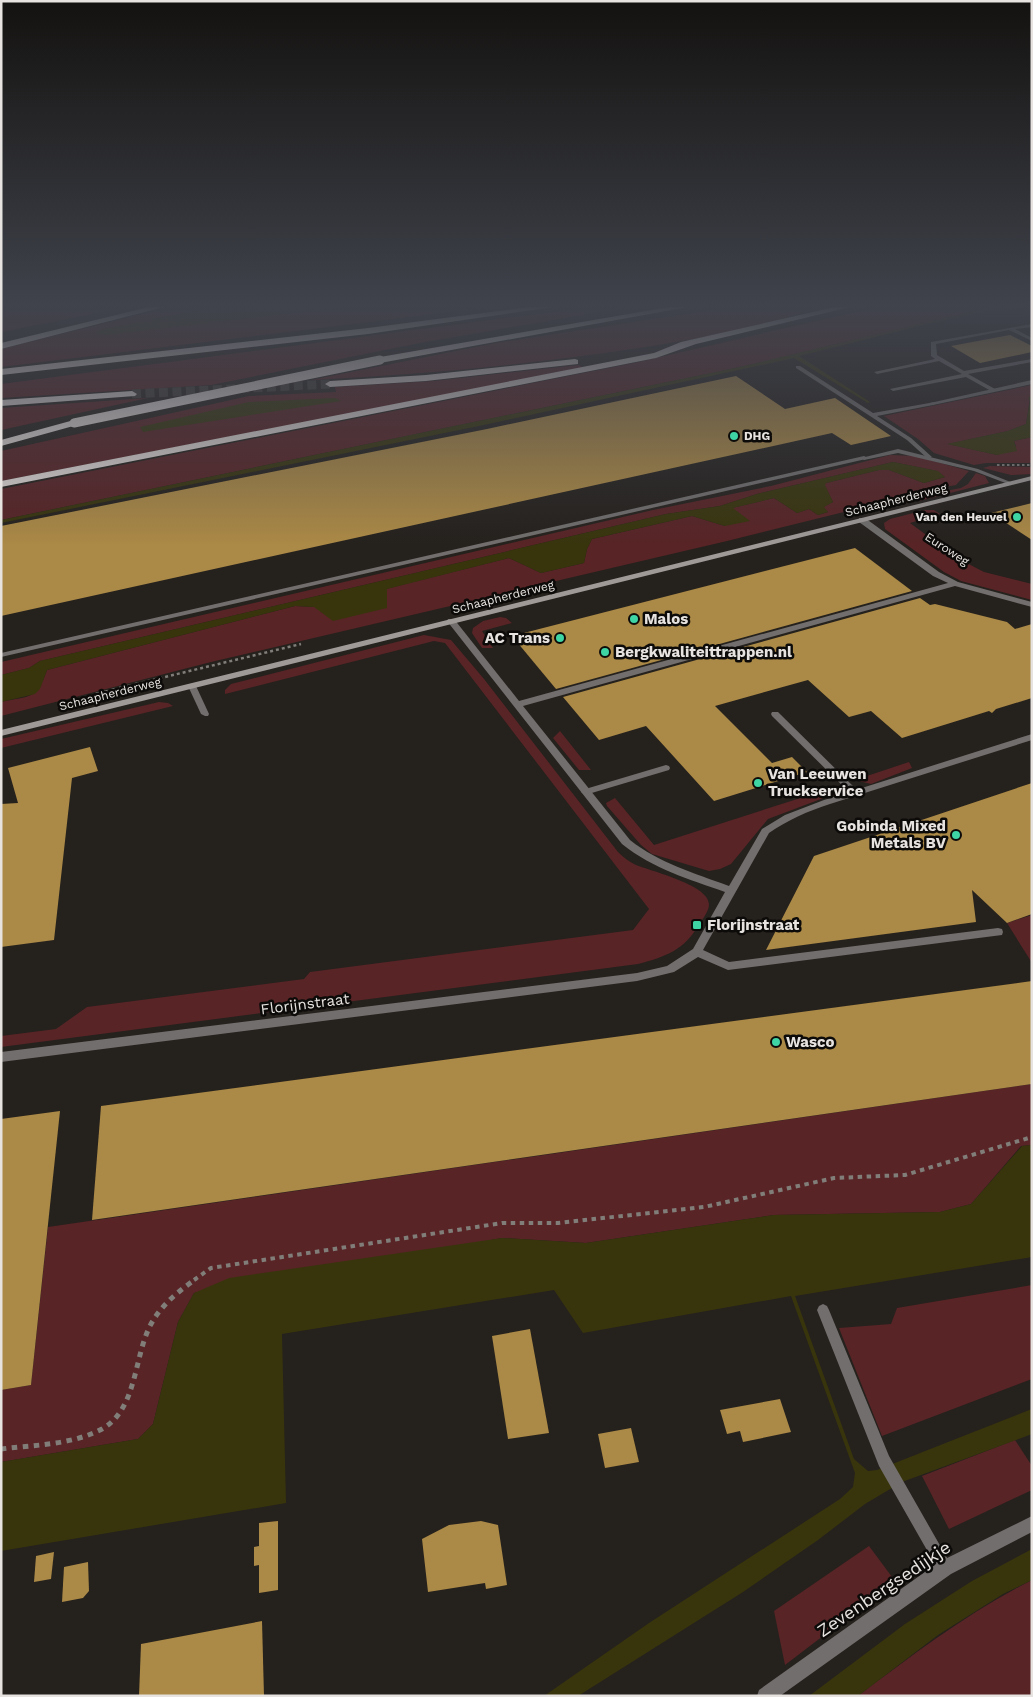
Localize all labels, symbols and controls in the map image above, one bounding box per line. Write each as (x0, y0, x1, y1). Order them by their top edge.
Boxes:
place label: DHG (744, 429, 770, 443)
marker: DHG (728, 430, 740, 442)
street label: Schaapherderweg (844, 480, 949, 519)
place label: Van den Heuvel (916, 510, 1007, 524)
marker: Van den Heuvel (1011, 511, 1023, 523)
street label: Euroweg (922, 530, 972, 569)
street label: Schaapherderweg (451, 577, 556, 616)
place label: Malos (644, 610, 688, 628)
marker: Malos (628, 613, 640, 625)
place label: AC Trans (485, 629, 550, 647)
marker: AC Trans (554, 632, 566, 644)
place label: Bergkwaliteittrappen.nl (615, 643, 792, 661)
marker: Bergkwaliteittrappen.nl (599, 646, 611, 658)
street label: Schaapherderweg (58, 674, 163, 713)
place label: Van Leeuwen Truckservice (768, 765, 867, 800)
marker: Van Leeuwen Truckservice (752, 777, 764, 789)
place label: Gobinda Mixed Metals BV (836, 817, 947, 852)
marker: Gobinda Mixed Metals BV (950, 829, 962, 841)
place label: Florijnstraat (707, 916, 800, 934)
marker: Florijnstraat (691, 919, 703, 931)
street label: Florijnstraat (260, 990, 351, 1018)
place label: Wasco (786, 1033, 834, 1051)
marker: Wasco (770, 1036, 782, 1048)
street label: Zevenbergsedijkje (813, 1536, 954, 1641)

